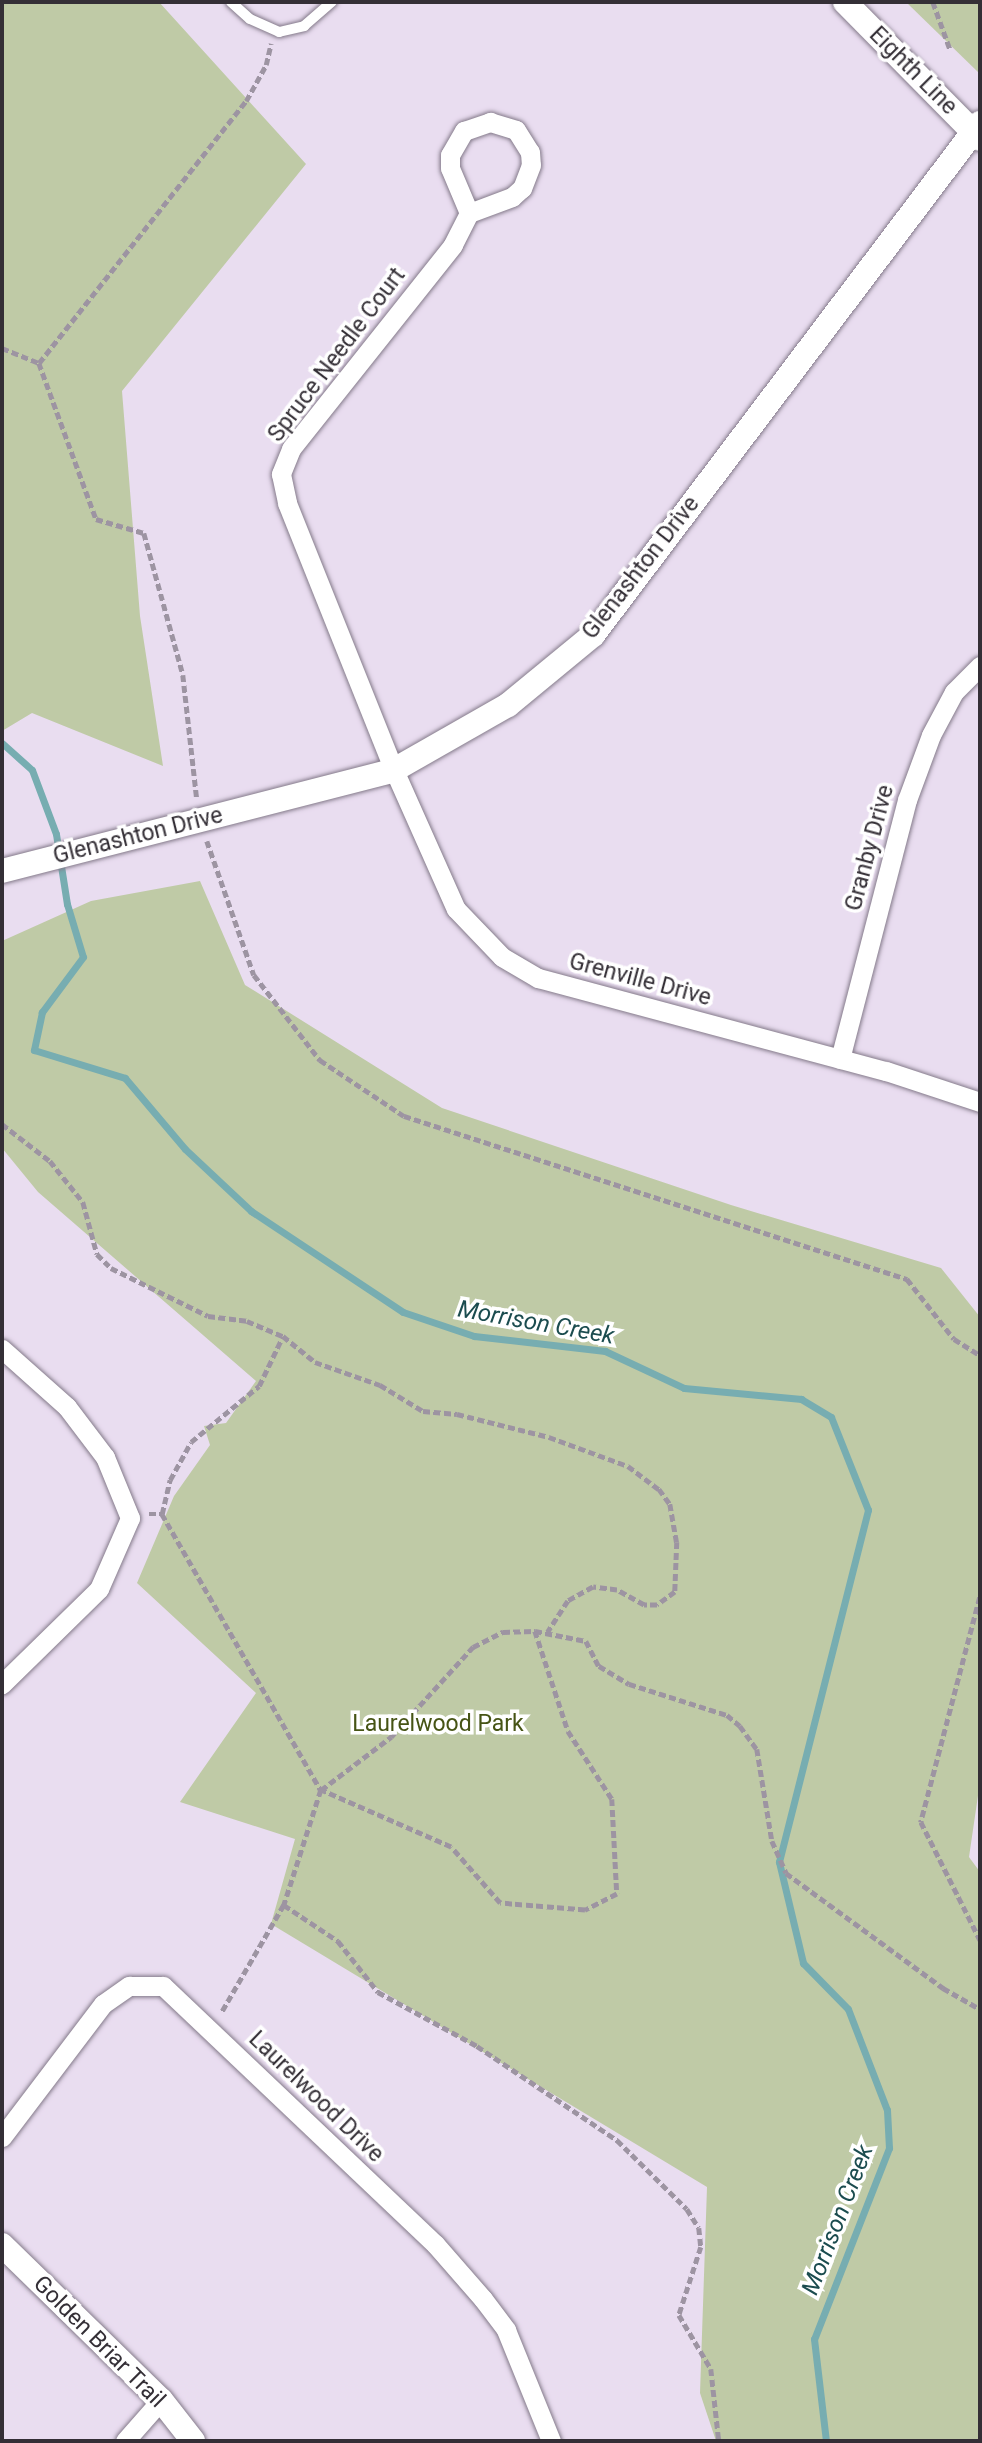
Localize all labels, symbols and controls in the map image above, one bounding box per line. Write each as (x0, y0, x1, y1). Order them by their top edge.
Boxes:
street label: Eighth Line (863, 21, 963, 121)
street label: Spruce Needle Court (263, 262, 411, 448)
street label: Glenashton Drive (577, 491, 705, 645)
street label: Granby Drive (840, 782, 900, 914)
street label: Glenashton Drive (50, 802, 226, 870)
street label: Grenville Drive (566, 948, 714, 1012)
water label: Morrison Creek (456, 1295, 616, 1351)
park label: Laurelwood Park (352, 1710, 524, 1738)
street label: Laurelwood Drive (243, 2026, 389, 2168)
water label: Morrison Creek (796, 2141, 880, 2299)
street label: Golden Briar Trail (27, 2270, 171, 2414)

